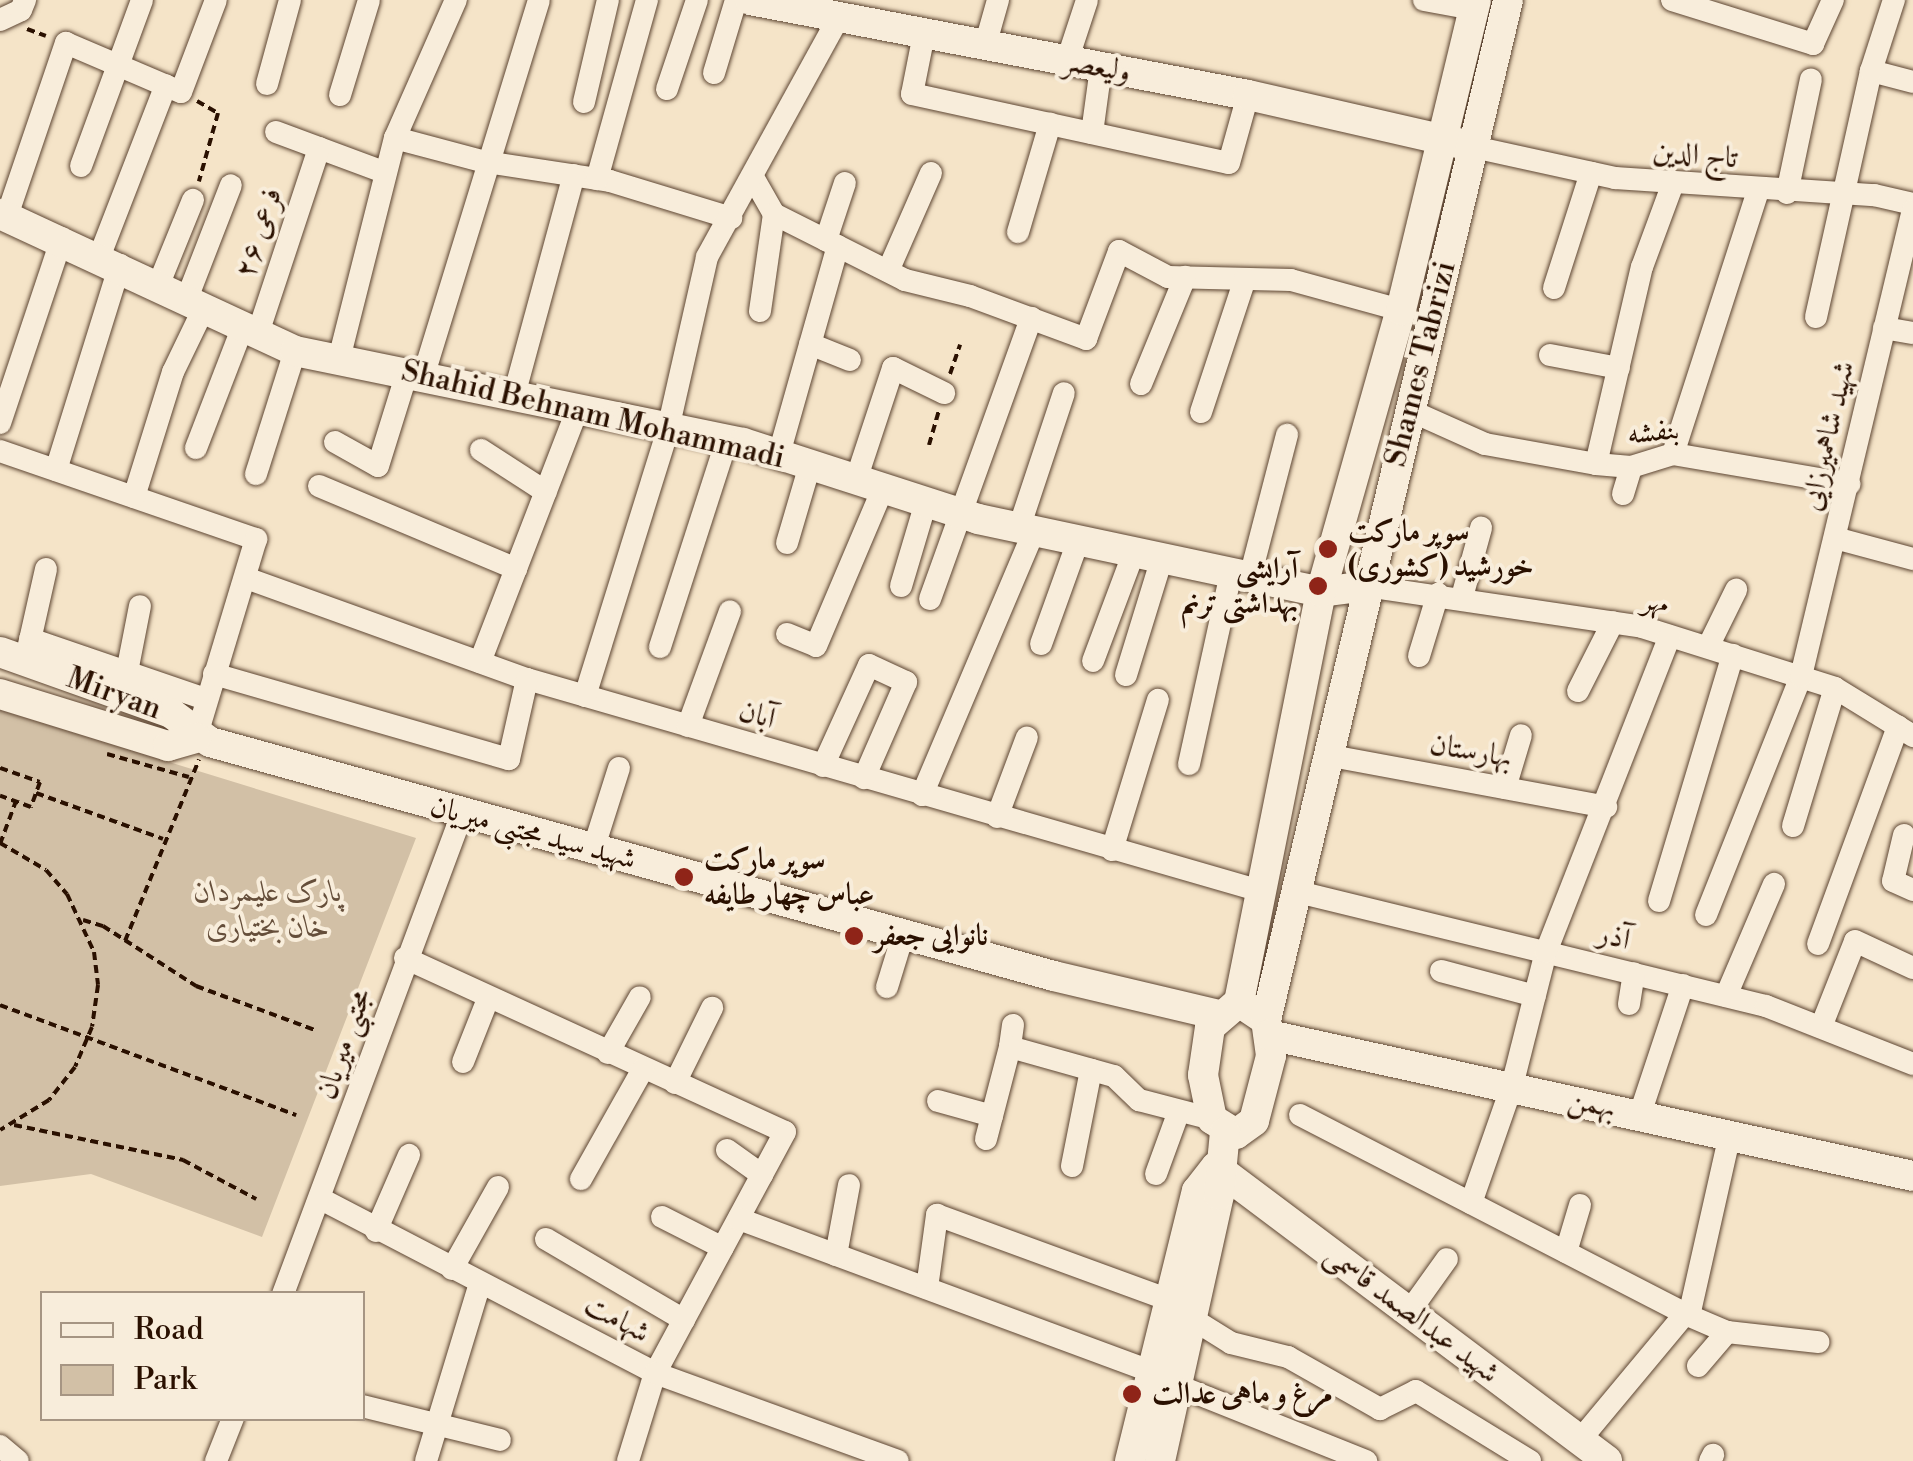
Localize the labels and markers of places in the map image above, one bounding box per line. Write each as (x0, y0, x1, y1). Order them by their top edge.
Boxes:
place label: سوپر مارکت خورشید (کشوری) (1348, 514, 1534, 584)
marker: سوپر مارکت خورشید (کشوری) (1317, 538, 1339, 560)
place label: آرایشی بهداشتی ترنم (1181, 551, 1298, 622)
marker: آرایشی بهداشتی ترنم (1307, 575, 1329, 597)
place label: سوپر مارکت عباس چهار طایفه (704, 842, 874, 912)
marker: سوپر مارکت عباس چهار طایفه (673, 866, 695, 888)
place label: نانوایی جعفر (874, 918, 988, 954)
marker: نانوایی جعفر (843, 925, 865, 947)
place label: مرغ و ماهی عدالت (1152, 1376, 1333, 1412)
marker: مرغ و ماهی عدالت (1121, 1383, 1143, 1405)

